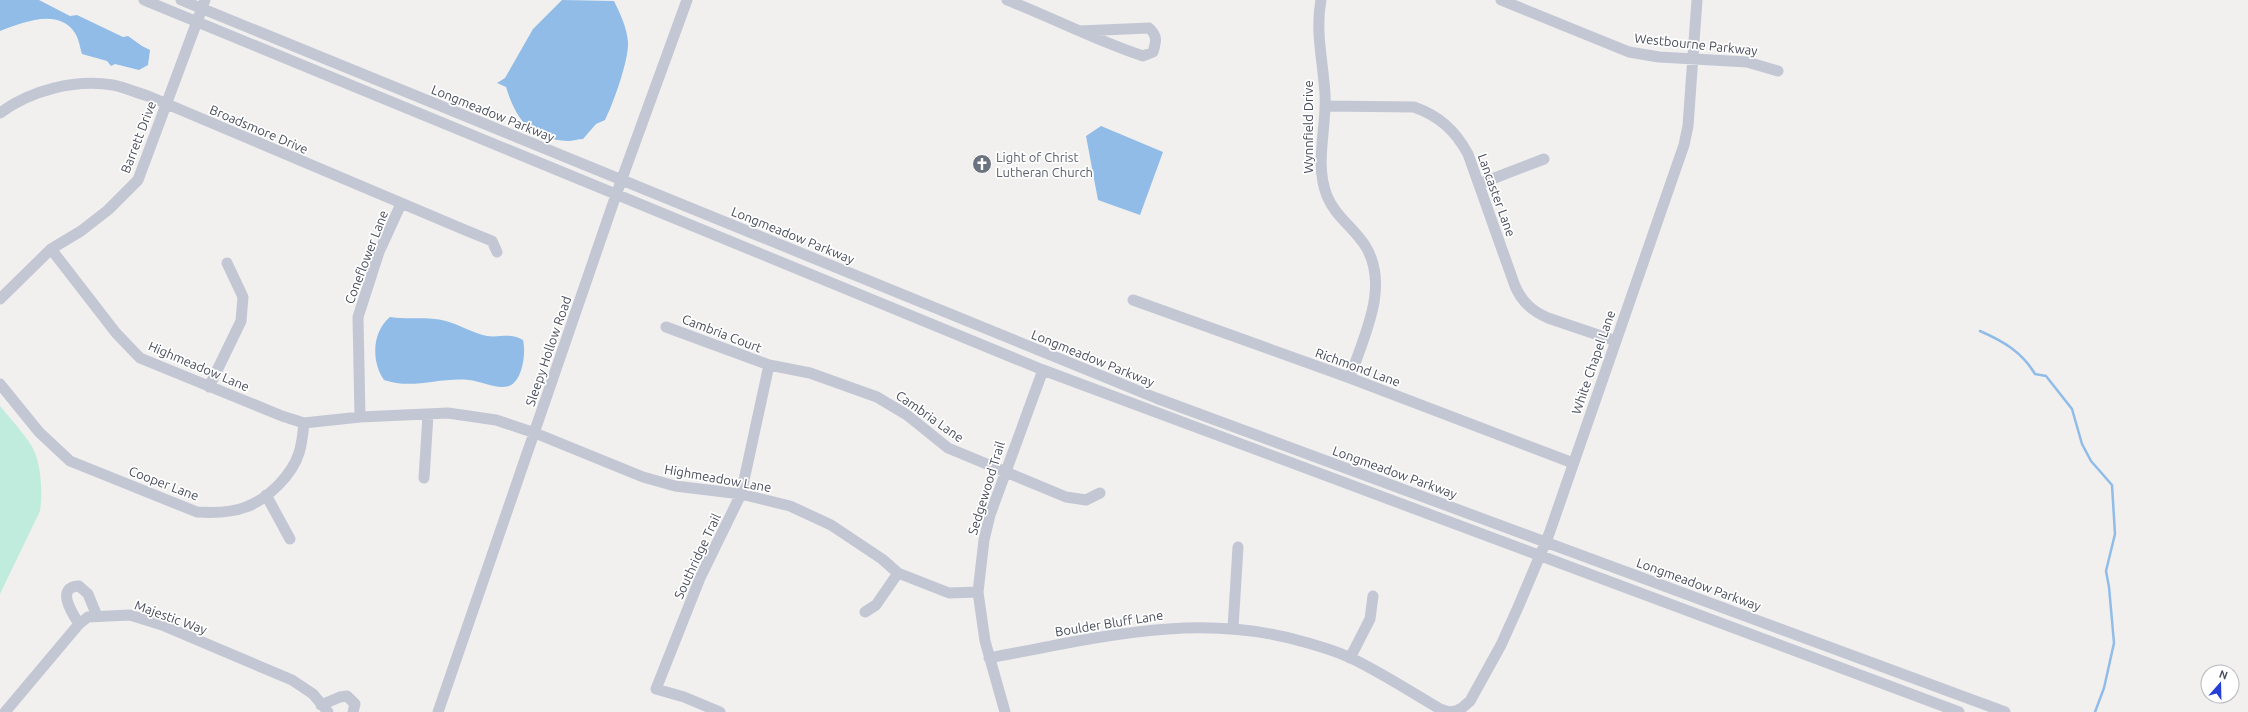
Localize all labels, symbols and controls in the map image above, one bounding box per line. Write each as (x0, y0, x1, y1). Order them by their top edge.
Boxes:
street label: Westbourne Parkway (1634, 31, 1758, 57)
street label: Wynnfield Drive (1301, 80, 1315, 174)
street label: Longmeadow Parkway (429, 82, 557, 144)
street label: Barrett Drive (118, 99, 158, 175)
street label: Broadsmore Drive (208, 102, 310, 156)
place label: Light of Christ Lutheran Church (996, 150, 1093, 179)
street label: Lancaster Lane (1476, 152, 1518, 238)
church icon: Light of Christ Lutheran Church (971, 153, 993, 175)
street label: Longmeadow Parkway (729, 204, 857, 266)
street label: Coneflower Lane (342, 208, 390, 306)
street label: Sleepy Hollow Road (523, 294, 573, 408)
street label: White Chapel Lane (1569, 308, 1617, 416)
street label: Cambria Court (680, 311, 764, 355)
street label: Longmeadow Parkway (1029, 327, 1157, 389)
street label: Highmeadow Lane (146, 338, 252, 394)
street label: Richmond Lane (1314, 345, 1402, 389)
street label: Cambria Lane (894, 388, 966, 444)
street label: Sedgewood Trail (965, 439, 1007, 536)
street label: Longmeadow Parkway (1331, 443, 1459, 501)
street label: Highmeadow Lane (663, 462, 773, 494)
street label: Cooper Lane (127, 463, 201, 503)
street label: Southridge Trail (671, 511, 723, 601)
street label: Longmeadow Parkway (1635, 555, 1763, 613)
street label: Majestic Way (133, 597, 209, 637)
street label: Boulder Bluff Lane (1054, 608, 1164, 638)
north arrow (2200, 664, 2240, 704)
text: N (2218, 668, 2229, 682)

